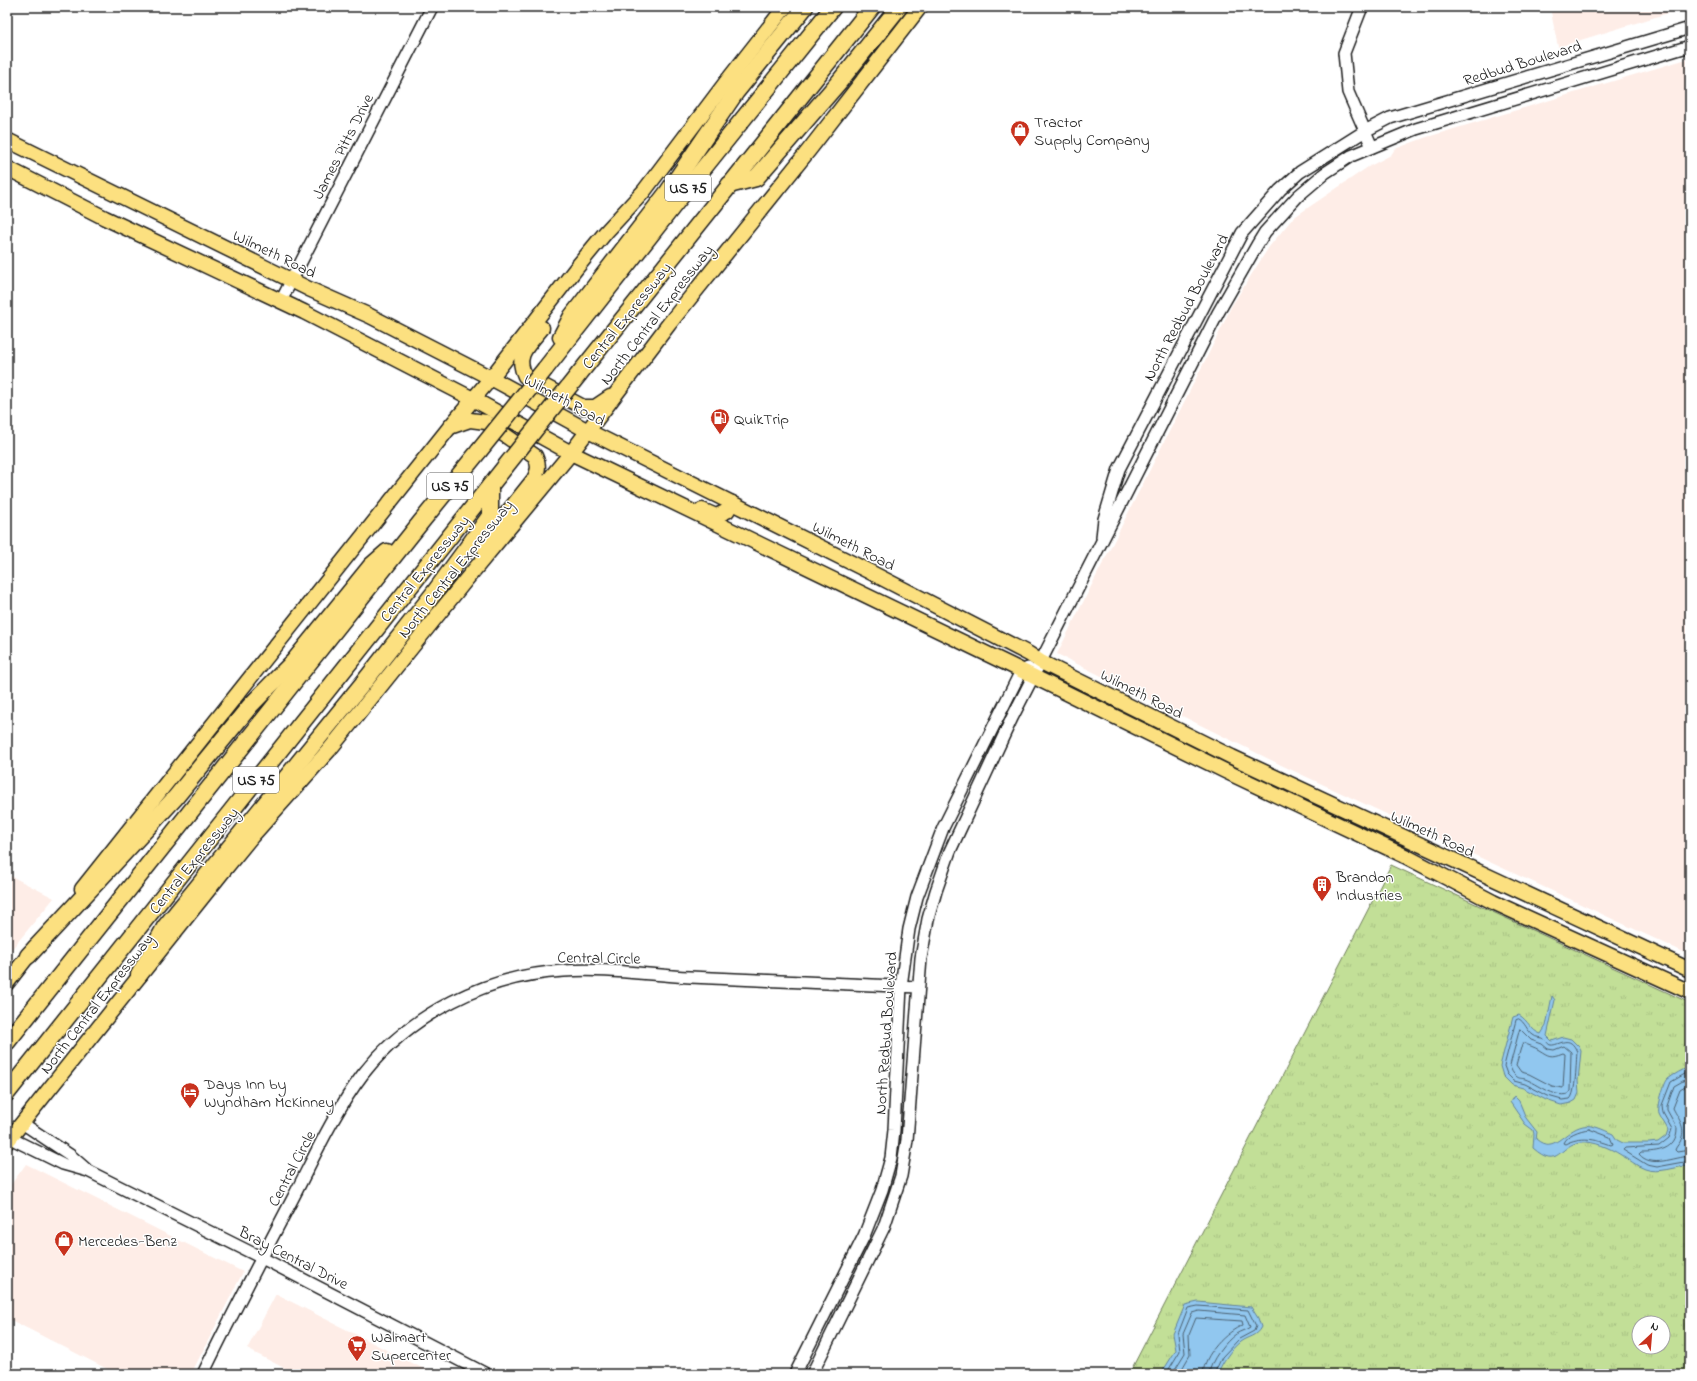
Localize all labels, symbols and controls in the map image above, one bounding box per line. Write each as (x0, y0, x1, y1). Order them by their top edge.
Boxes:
street label: Redbud Boulevard (1461, 35, 1585, 93)
street label: James Pitts Drive (307, 89, 381, 204)
place label: Tractor Supply Company (1034, 111, 1150, 153)
shop icon: Tractor Supply Company (1009, 119, 1031, 147)
road number: US 75 (665, 175, 711, 201)
street label: Wilmeth Road (228, 224, 320, 285)
street label: North Redbud Boulevard (1138, 230, 1236, 386)
street label: North Central Expressway (595, 240, 717, 388)
street label: Central Expressway (577, 258, 675, 372)
street label: Wilmeth Road (519, 368, 609, 433)
fuel station icon: QuikTrip (709, 407, 731, 435)
place label: QuikTrip (734, 408, 789, 432)
road number: US 75 (427, 473, 473, 499)
street label: North Central Expressway (393, 495, 520, 644)
street label: Central Expressway (375, 511, 476, 628)
street label: Wilmeth Road (807, 516, 899, 578)
street label: Wilmeth Road (1095, 664, 1187, 726)
road number: US 75 (233, 767, 279, 793)
street label: Central Expressway (144, 803, 245, 920)
street label: Wilmeth Road (1386, 805, 1478, 865)
place label: Brandon Industries (1335, 866, 1402, 908)
building icon: Brandon Industries (1311, 874, 1333, 902)
street label: North Central Expressway (35, 929, 160, 1080)
street label: Central Circle (557, 946, 642, 972)
street label: North Redbud Boulevard (869, 951, 905, 1115)
place label: Days Inn by Wyndham McKinney (203, 1073, 334, 1115)
hotel icon: Days Inn by Wyndham McKinney (179, 1081, 201, 1109)
street label: Central Circle (263, 1126, 323, 1211)
street label: Bray Central Drive (233, 1220, 353, 1297)
shop icon: Mercedes-Benz (53, 1229, 75, 1257)
place label: Mercedes-Benz (78, 1230, 177, 1254)
north arrow (1631, 1315, 1671, 1355)
text: N (1648, 1318, 1662, 1336)
place label: Walmart Supercenter (371, 1326, 451, 1368)
supermarket icon: Walmart Supercenter (346, 1334, 368, 1362)

